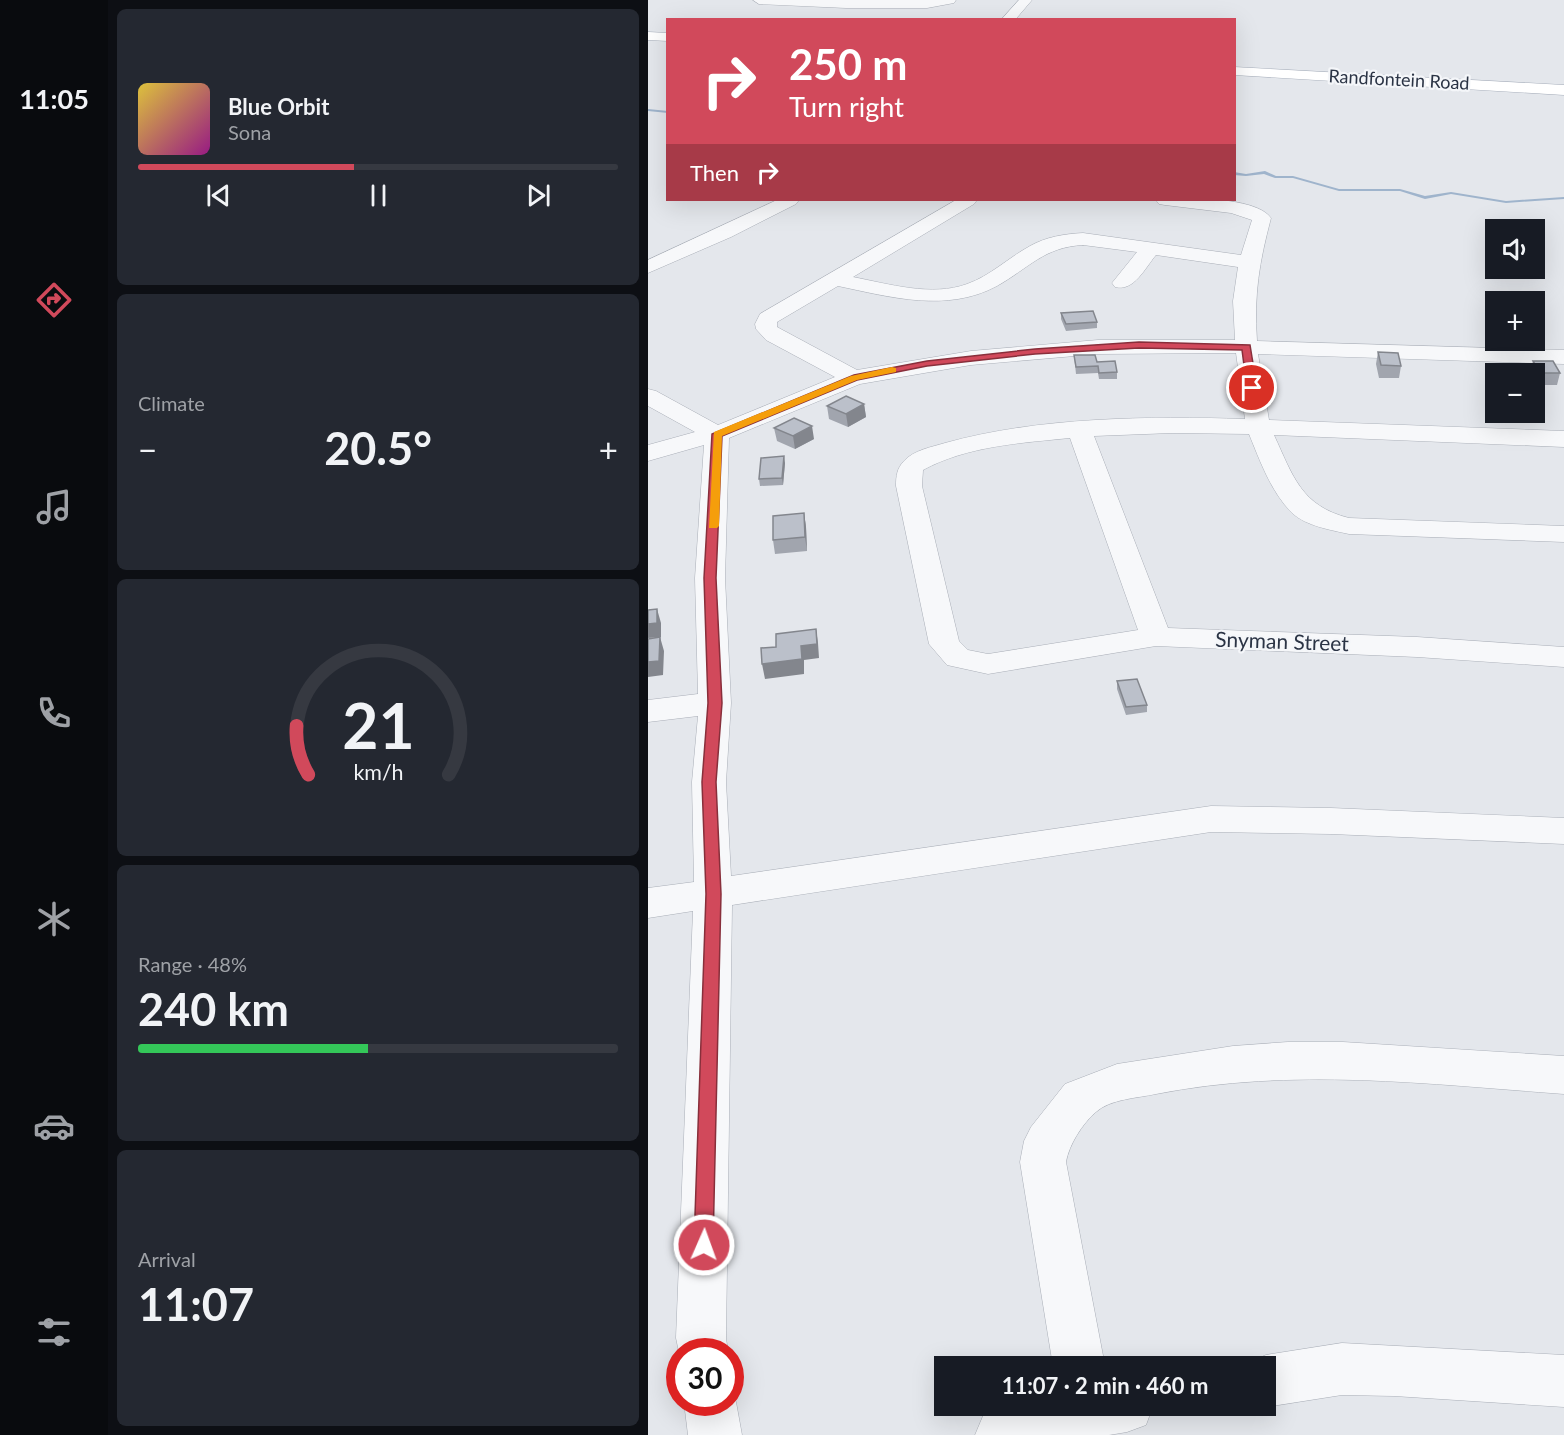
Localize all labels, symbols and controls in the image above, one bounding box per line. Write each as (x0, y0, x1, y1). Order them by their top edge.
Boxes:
text: 250 m (789, 39, 907, 89)
icon: right (690, 42, 768, 120)
street label: Randfontein Road (1328, 64, 1470, 94)
text: 11:05 (19, 82, 89, 115)
text: Turn right (789, 90, 904, 123)
text: Blue Orbit (228, 93, 329, 120)
text: Sona (228, 120, 271, 144)
icon: right (751, 156, 784, 189)
text: Then (690, 159, 739, 186)
icon: previous (202, 179, 235, 212)
icon: pause (362, 179, 395, 212)
icon: next (522, 179, 555, 212)
map controls (1485, 219, 1545, 423)
button: sound (1485, 219, 1545, 279)
icon: directions (33, 279, 75, 321)
button: + (1485, 291, 1545, 351)
pin (1226, 362, 1277, 413)
button: − (1485, 363, 1545, 423)
icon: arrive (1235, 371, 1268, 404)
text: Climate (138, 391, 205, 415)
text: 20.5° (324, 421, 432, 475)
text: − (138, 429, 157, 469)
text: + (599, 429, 618, 469)
icon: music (33, 486, 75, 528)
street label: Snyman Street (1215, 626, 1350, 655)
text: 21 (342, 687, 414, 762)
icon: phone (33, 692, 75, 734)
text: km/h (353, 759, 403, 785)
icon: climate (33, 898, 75, 940)
text: Range · 48% (138, 952, 247, 976)
text: 240 km (138, 982, 289, 1036)
icon: car (33, 1105, 75, 1147)
position arrow (672, 1213, 736, 1277)
text: Arrival (138, 1247, 196, 1271)
text: 11:07 (138, 1277, 254, 1331)
icon: filters (33, 1311, 75, 1353)
speed limit sign: 30 (666, 1338, 744, 1416)
text: 11:07 · 2 min · 460 m (1002, 1372, 1208, 1399)

